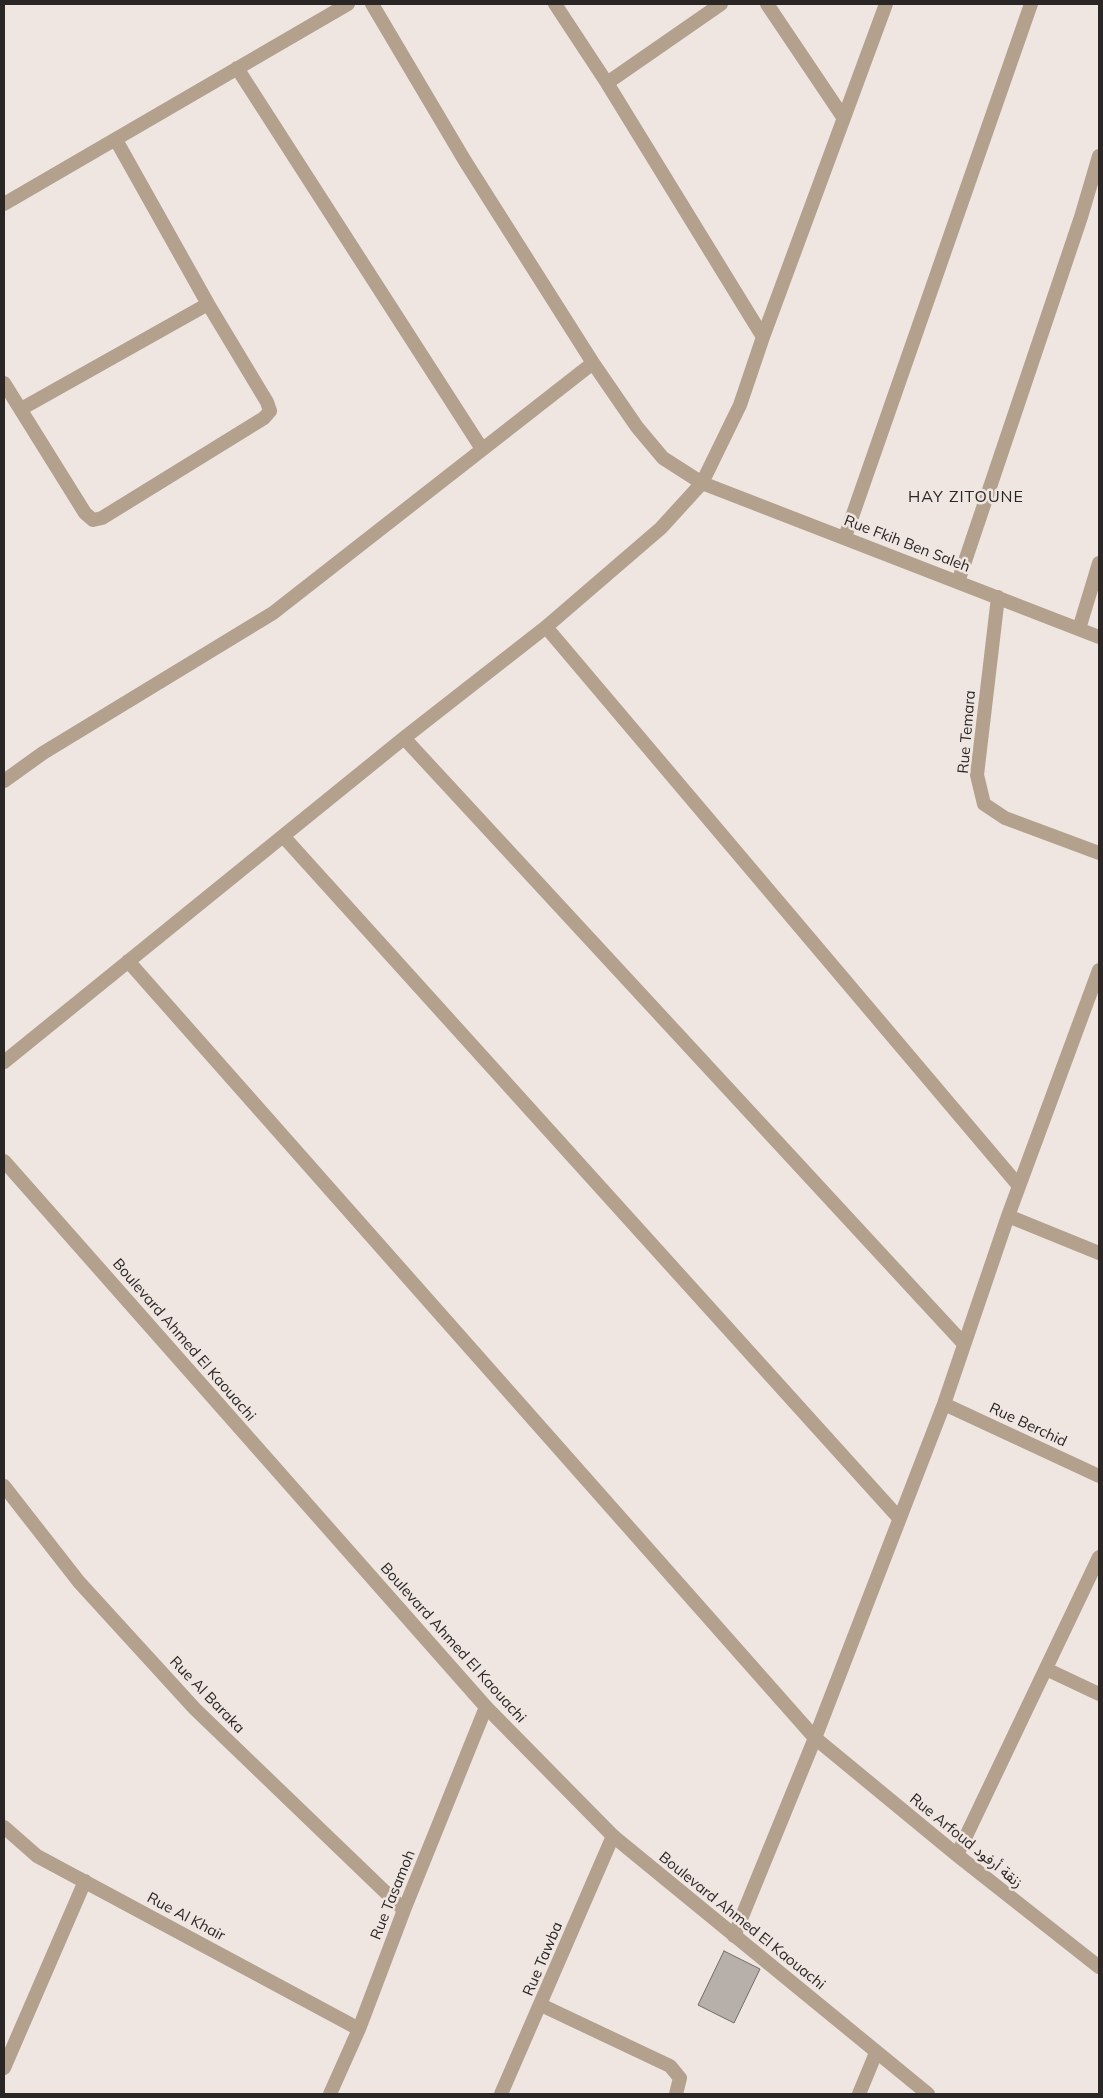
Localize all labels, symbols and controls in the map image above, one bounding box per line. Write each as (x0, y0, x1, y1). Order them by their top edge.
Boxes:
district label: HAY ZITOUNE (907, 487, 1025, 507)
street label: Rue Fkih Ben Saleh (841, 512, 973, 576)
street label: Rue Temara (954, 690, 980, 774)
street label: Boulevard Ahmed El Kaouachi (109, 1255, 259, 1425)
street label: Rue Berchid (986, 1399, 1070, 1451)
street label: Boulevard Ahmed El Kaouachi (376, 1559, 530, 1727)
street label: Rue Al Baraka (166, 1653, 248, 1737)
street label: Rue Arfoud زنقة أرفود (906, 1790, 1026, 1892)
street label: Rue Tasamoh (367, 1848, 419, 1942)
street label: Boulevard Ahmed El Kaouachi (655, 1848, 829, 1994)
street label: Rue Al Khair (144, 1889, 228, 1945)
street label: Rue Tawba (519, 1919, 567, 1999)

